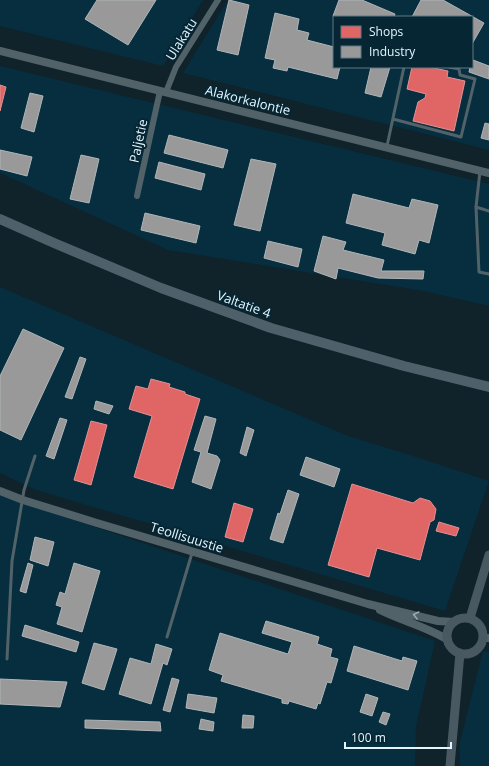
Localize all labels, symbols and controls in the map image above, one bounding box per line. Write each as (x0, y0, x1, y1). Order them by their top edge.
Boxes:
street label: Ulakatu (161, 14, 201, 64)
legend (333, 16, 473, 68)
text: Shops (369, 23, 404, 40)
text: Industry (369, 43, 416, 60)
street label: Alakorkalontie (204, 81, 292, 119)
street label: Paljetie (125, 118, 151, 164)
street label: Valtatie 4 (215, 286, 274, 322)
street label: Teollisuustie (148, 517, 226, 557)
one-way arrow (412, 612, 419, 620)
scale bar (345, 724, 451, 750)
text: 100 m (351, 729, 386, 746)

